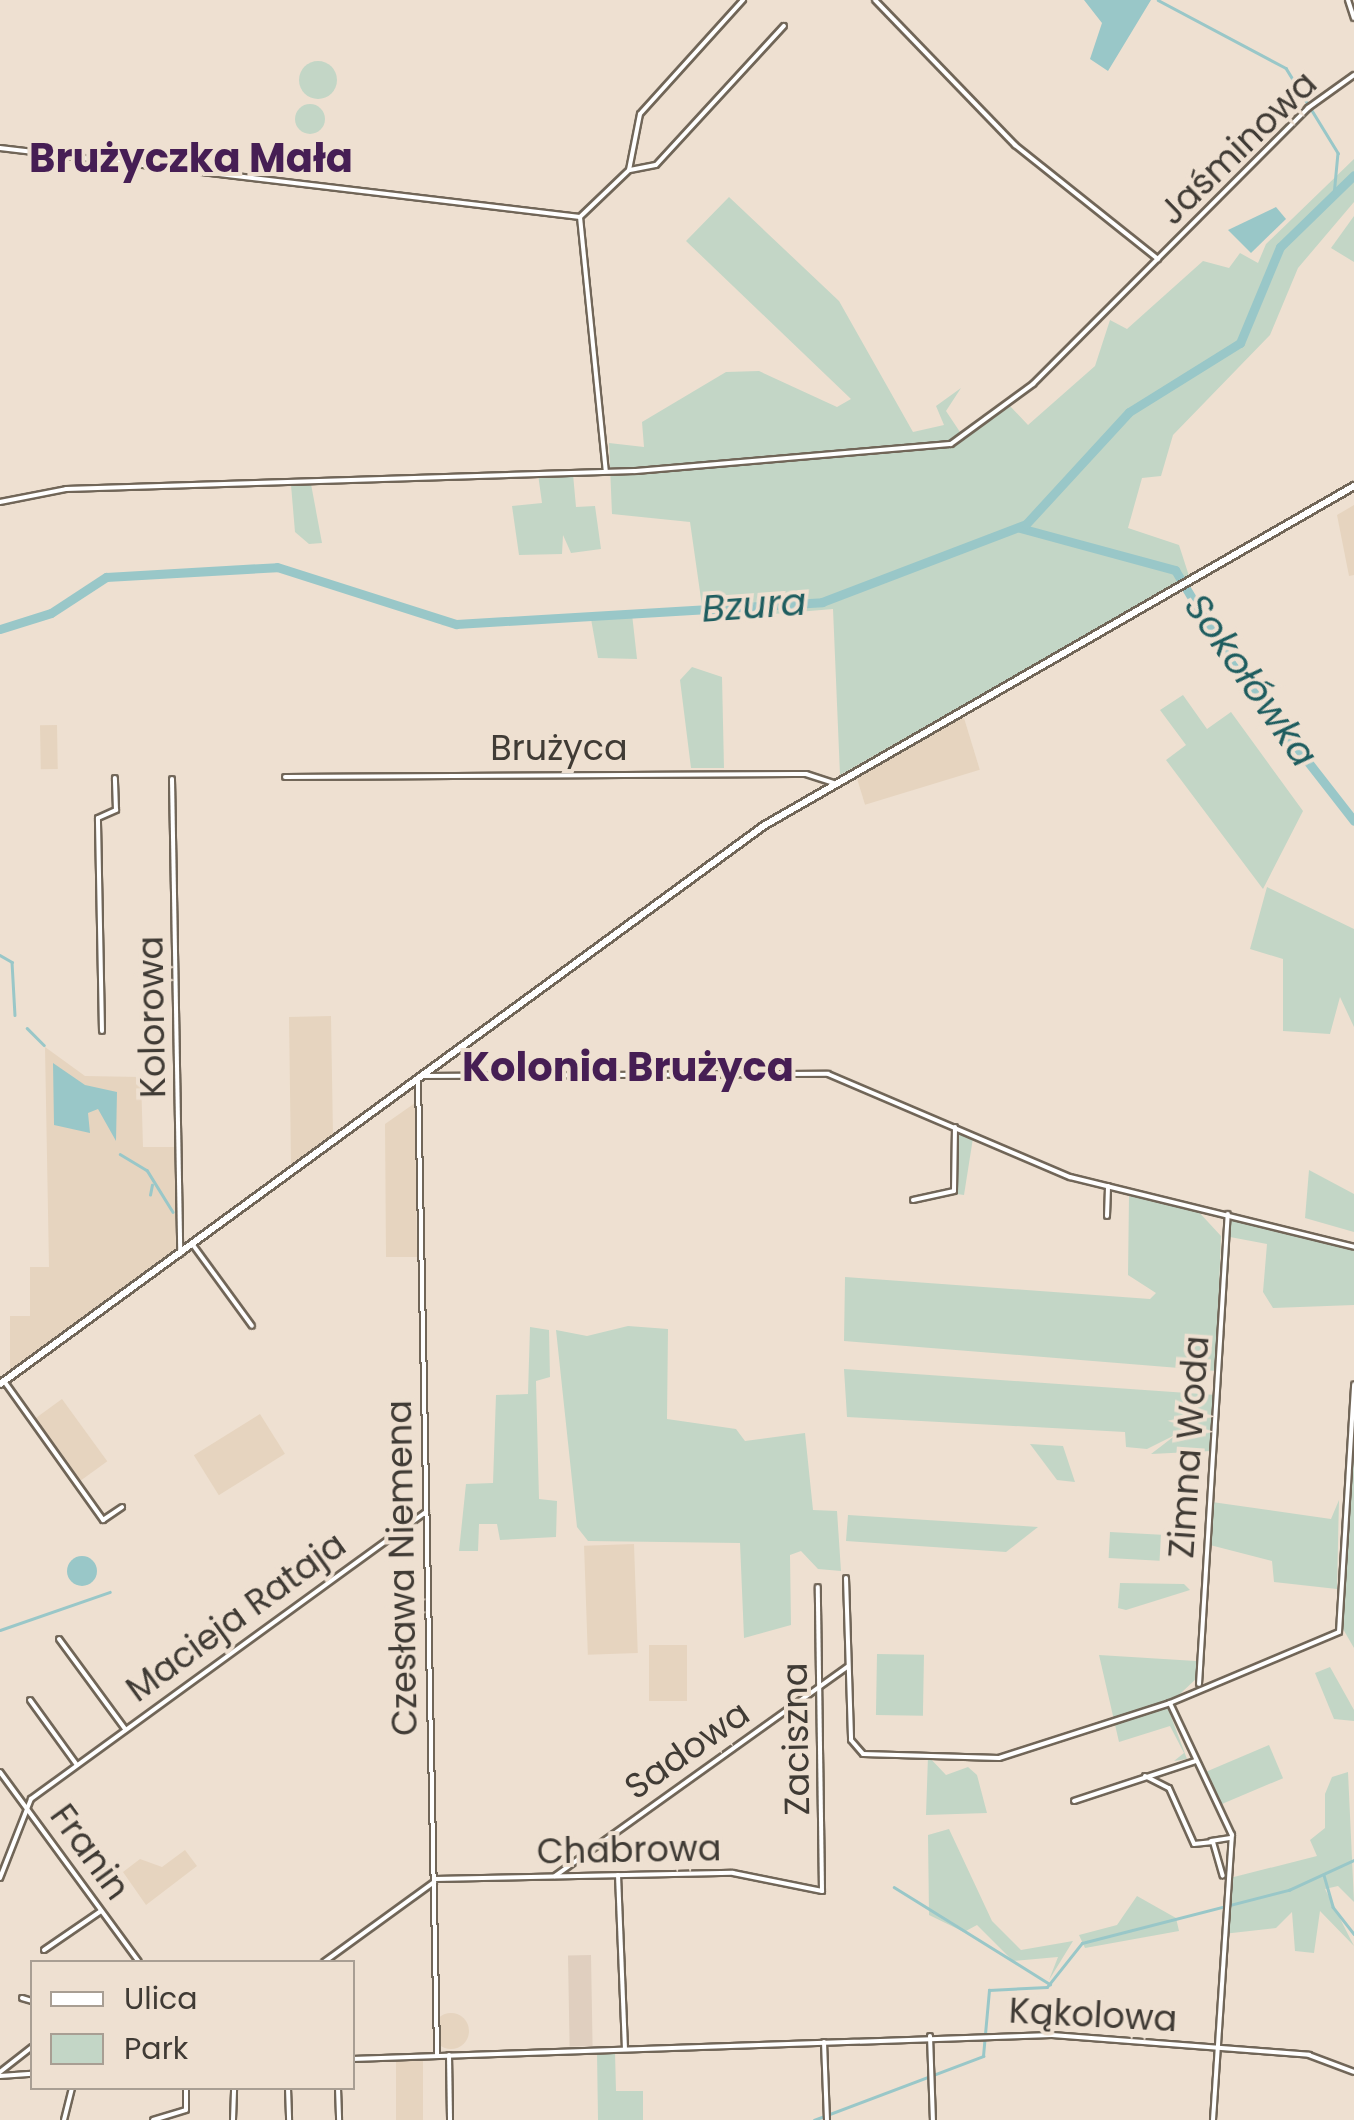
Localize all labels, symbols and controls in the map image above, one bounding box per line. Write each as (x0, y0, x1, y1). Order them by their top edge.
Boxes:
street label: Jaśminowa (1151, 63, 1325, 233)
district label: Brużyczka Mała (29, 134, 353, 182)
water label: Bzura (700, 579, 808, 631)
water label: Sokołówka (1175, 585, 1327, 775)
street label: Brużyca (490, 727, 628, 769)
street label: Kolorowa (130, 936, 174, 1098)
district label: Kolonia Brużyca (462, 1043, 794, 1091)
street label: Zimna Woda (1160, 1334, 1218, 1560)
street label: Czesława Niemena (378, 1400, 426, 1736)
street label: Macieja Rataja (118, 1523, 354, 1711)
street label: Zaciszna (774, 1662, 818, 1816)
street label: Sadowa (617, 1692, 757, 1808)
street label: Franin (41, 1796, 139, 1908)
street label: Chabrowa (536, 1827, 722, 1873)
legend (30, 1960, 355, 2090)
text: Ulica (124, 1977, 198, 2020)
street label: Kąkolowa (1008, 1990, 1178, 2040)
text: Park (124, 2027, 188, 2070)

